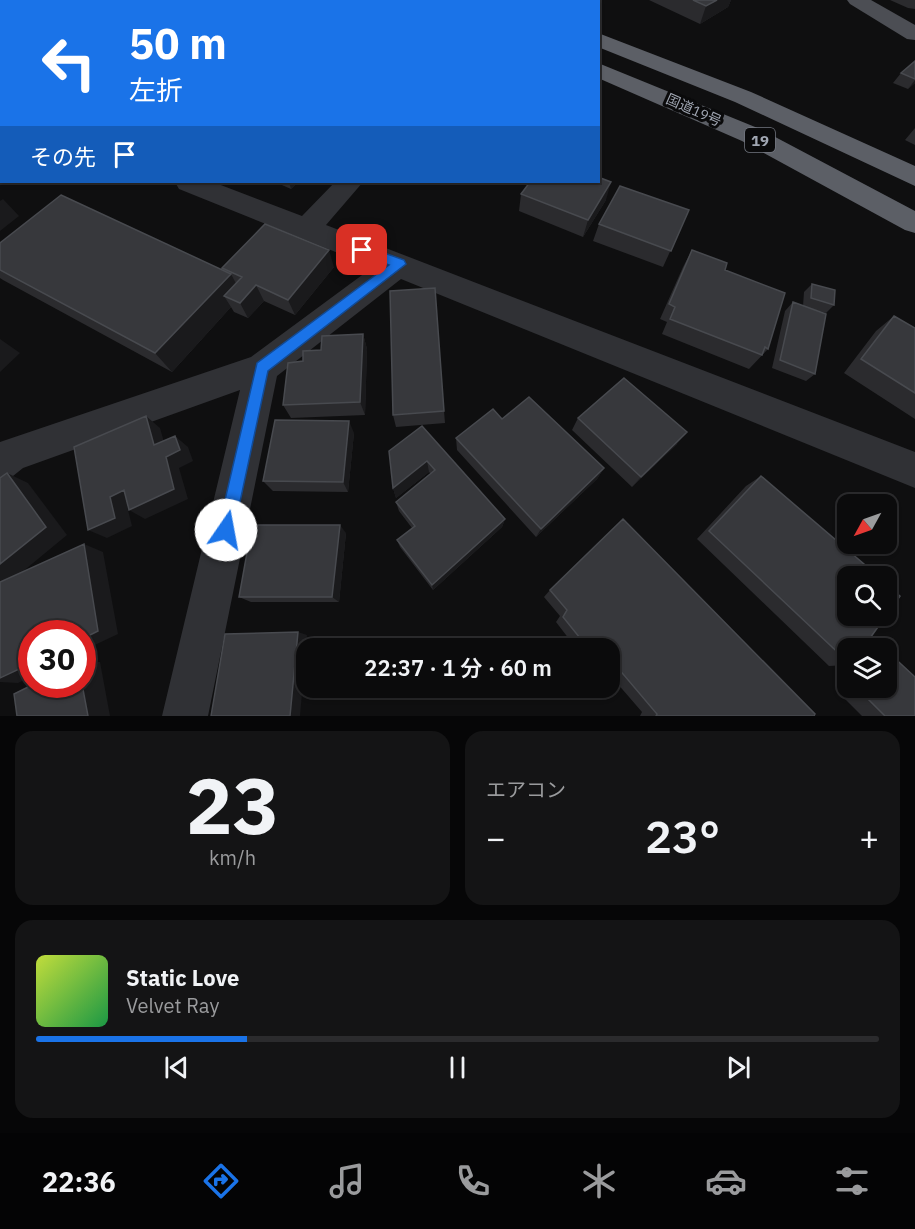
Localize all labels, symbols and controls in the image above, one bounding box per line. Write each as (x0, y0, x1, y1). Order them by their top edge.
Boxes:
text: 50 m (129, 16, 227, 71)
icon: left (30, 24, 108, 102)
text: 左折 (129, 72, 183, 107)
street label: 国道19号 (663, 90, 725, 130)
road number: 19 (745, 128, 775, 152)
icon: arrive (108, 138, 141, 171)
text: その先 (30, 142, 96, 171)
pin (336, 224, 387, 275)
icon: arrive (345, 233, 378, 266)
north arrow (837, 494, 897, 554)
map controls (837, 494, 897, 698)
position arrow (194, 498, 258, 562)
button: search (837, 566, 897, 626)
speed limit sign: 30 (18, 620, 96, 698)
button: layers (837, 638, 897, 698)
text: 22:37 · 1 分 · 60 m (364, 653, 552, 682)
text: 23 (186, 754, 279, 855)
text: エアコン (486, 776, 566, 803)
text: 23° (645, 807, 720, 865)
text: − (486, 816, 506, 859)
text: + (859, 816, 879, 859)
text: km/h (209, 844, 256, 871)
text: Static Love (126, 963, 239, 992)
text: Velvet Ray (126, 992, 219, 1019)
icon: previous (160, 1051, 193, 1084)
icon: pause (441, 1051, 474, 1084)
icon: next (722, 1051, 755, 1084)
icon: directions (200, 1160, 242, 1202)
icon: music (326, 1160, 368, 1202)
icon: phone (452, 1160, 494, 1202)
icon: climate (578, 1160, 620, 1202)
icon: car (705, 1160, 747, 1202)
icon: filters (831, 1160, 873, 1202)
text: 22:36 (42, 1164, 116, 1199)

